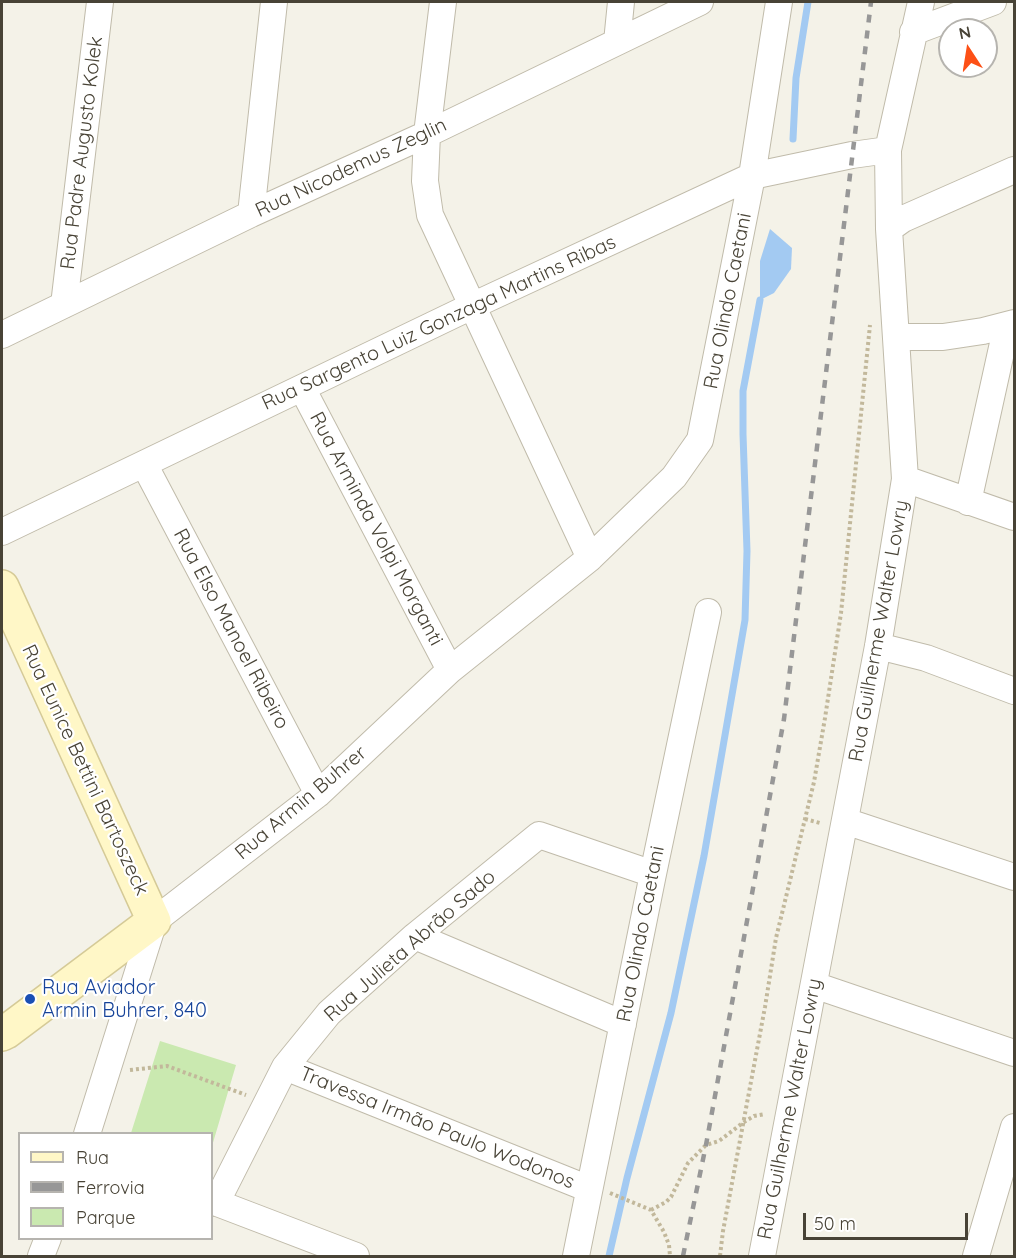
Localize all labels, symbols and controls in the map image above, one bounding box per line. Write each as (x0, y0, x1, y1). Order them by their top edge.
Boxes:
north arrow (938, 18, 998, 78)
text: N (957, 21, 972, 43)
street label: Rua Padre Augusto Kolek (56, 35, 108, 271)
street label: Rua Nicodemus Zeglin (252, 113, 450, 223)
street label: Rua Olindo Caetani (699, 211, 757, 391)
street label: Rua Sargento Luiz Gonzaga Martins Ribas (258, 230, 620, 416)
street label: Rua Arminda Volpi Morganti (304, 408, 448, 650)
street label: Rua Guilherme Walter Lowry (844, 498, 914, 764)
street label: Rua Elso Manoel Ribeiro (168, 525, 294, 733)
street label: Rua Eunice Bettini Bartoszeck (16, 641, 154, 899)
street label: Rua Armin Buhrer (230, 741, 372, 865)
street label: Rua Olindo Caetani (612, 844, 670, 1024)
street label: Rua Julieta Abrão Sado (319, 865, 501, 1027)
place label: Rua Aviador Armin Buhrer, 840 (42, 976, 207, 1023)
street label: Rua Guilherme Walter Lowry (753, 976, 827, 1242)
marker: Rua Aviador Armin Buhrer, 840 (23, 992, 37, 1006)
street label: Travessa Irmão Paulo Wodonos (296, 1062, 578, 1194)
legend (18, 1132, 213, 1240)
text: Rua (76, 1146, 109, 1169)
text: Ferrovia (76, 1176, 145, 1199)
scale bar (806, 1201, 971, 1239)
text: Parque (76, 1206, 135, 1229)
text: 50 m (814, 1212, 856, 1235)

